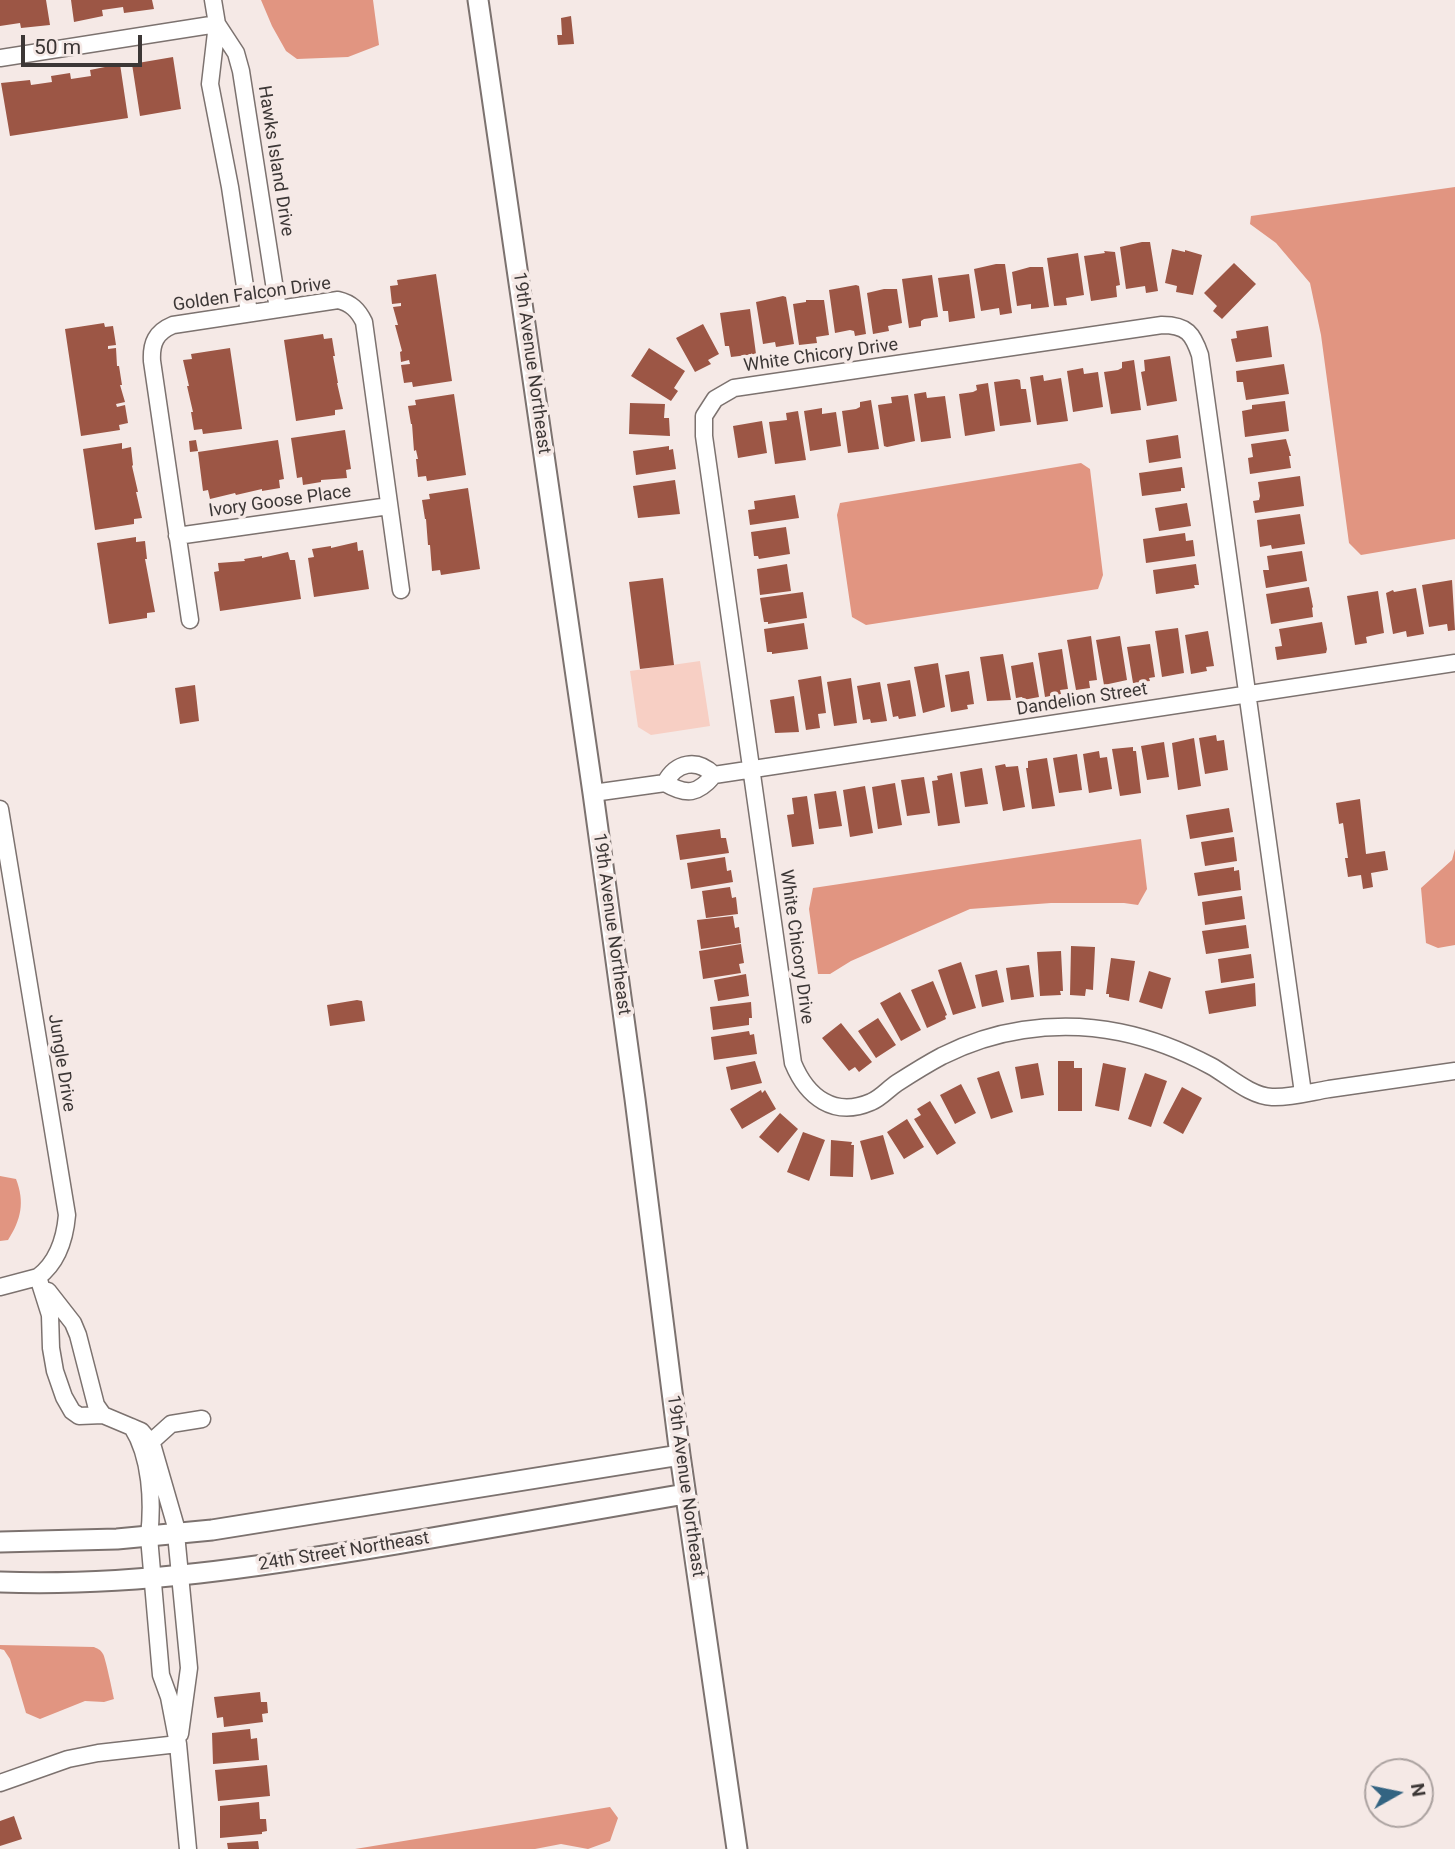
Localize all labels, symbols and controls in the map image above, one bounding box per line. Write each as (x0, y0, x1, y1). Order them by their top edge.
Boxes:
scale bar (24, 21, 145, 65)
text: 50 m (34, 35, 81, 59)
street label: Hawks Island Drive (252, 84, 298, 238)
street label: 19th Avenue Northeast (508, 270, 554, 456)
street label: Golden Falcon Drive (172, 273, 332, 317)
street label: White Chicory Drive (742, 334, 900, 378)
street label: Ivory Goose Place (207, 481, 353, 523)
street label: Dandelion Street (1015, 679, 1149, 721)
street label: 19th Avenue Northeast (588, 831, 634, 1017)
street label: White Chicory Drive (774, 868, 818, 1026)
street label: Jungle Drive (43, 1013, 79, 1113)
street label: 19th Avenue Northeast (662, 1393, 708, 1579)
street label: 24th Street Northeast (257, 1528, 431, 1576)
north arrow (1364, 1758, 1434, 1828)
text: N (1406, 1782, 1431, 1798)

